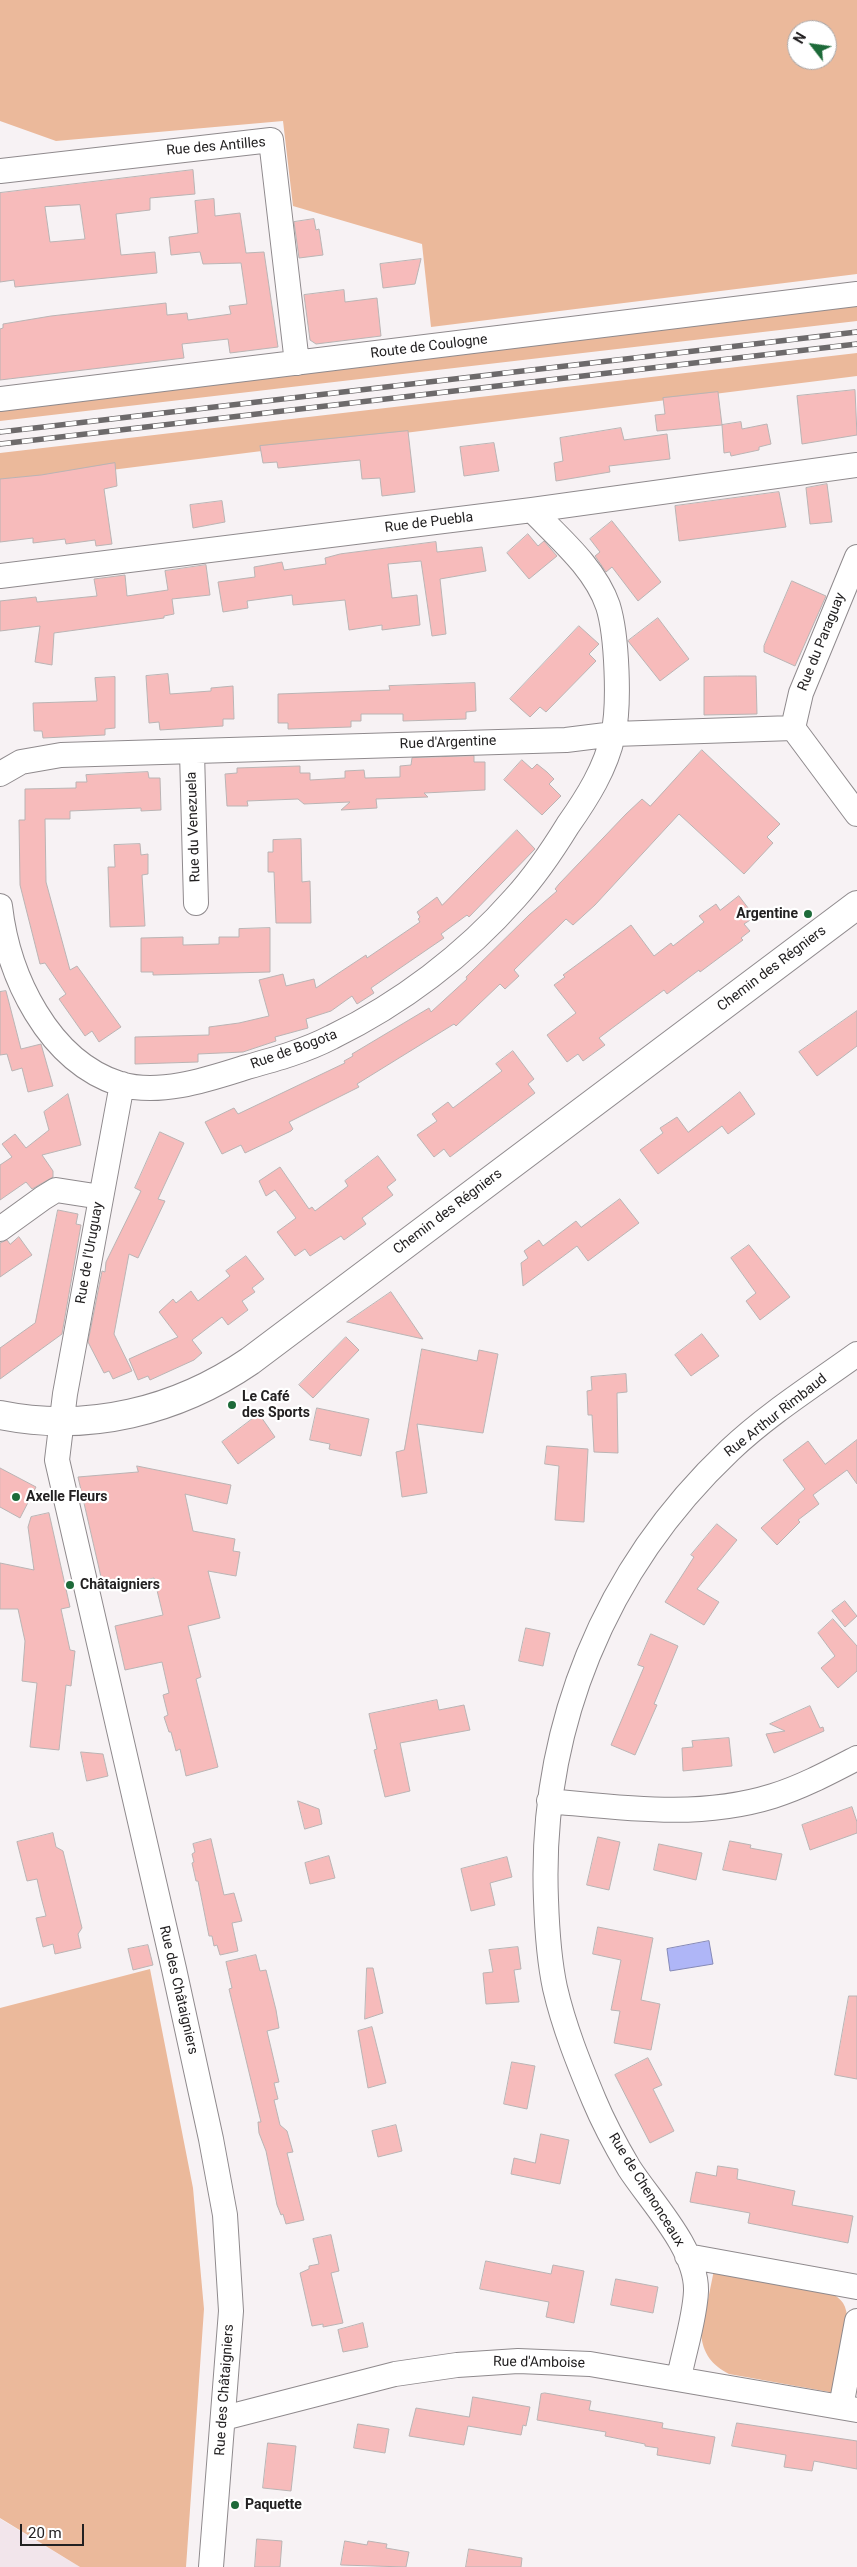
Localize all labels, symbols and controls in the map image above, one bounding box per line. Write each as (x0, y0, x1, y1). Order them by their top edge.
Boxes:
north arrow (787, 20, 837, 70)
text: N (790, 30, 809, 46)
street label: Rue des Antilles (166, 134, 266, 160)
street label: Route de Coulogne (370, 331, 488, 363)
street label: Rue de Puebla (384, 509, 474, 537)
street label: Rue du Paraguay (795, 590, 849, 694)
street label: Rue d'Argentine (399, 733, 497, 753)
street label: Rue du Venezuela (184, 771, 204, 883)
place label: Argentine (736, 906, 798, 922)
marker: Argentine (802, 908, 814, 920)
street label: Chemin des Régniers (714, 923, 830, 1015)
street label: Rue de Bogota (248, 1027, 340, 1073)
street label: Chemin des Régniers (390, 1166, 506, 1258)
street label: Rue de l'Uruguay (73, 1201, 107, 1305)
street label: Rue Arthur Rimbaud (722, 1371, 830, 1461)
place label: Le Café des Sports (242, 1389, 310, 1421)
marker: Le Café des Sports (226, 1399, 238, 1411)
place label: Axelle Fleurs (26, 1489, 108, 1505)
marker: Axelle Fleurs (10, 1491, 22, 1503)
place label: Châtaigniers (80, 1577, 160, 1593)
marker: Châtaigniers (64, 1579, 76, 1591)
street label: Rue des Châtaigniers (155, 1924, 201, 2056)
street label: Rue de Chenonceaux (604, 2130, 688, 2250)
street label: Rue des Châtaigniers (212, 2324, 238, 2456)
street label: Rue d'Amboise (493, 2354, 585, 2372)
place label: Paquette (245, 2497, 302, 2513)
marker: Paquette (229, 2499, 241, 2511)
scale bar (22, 2514, 86, 2546)
text: 20 m (28, 2524, 62, 2542)

